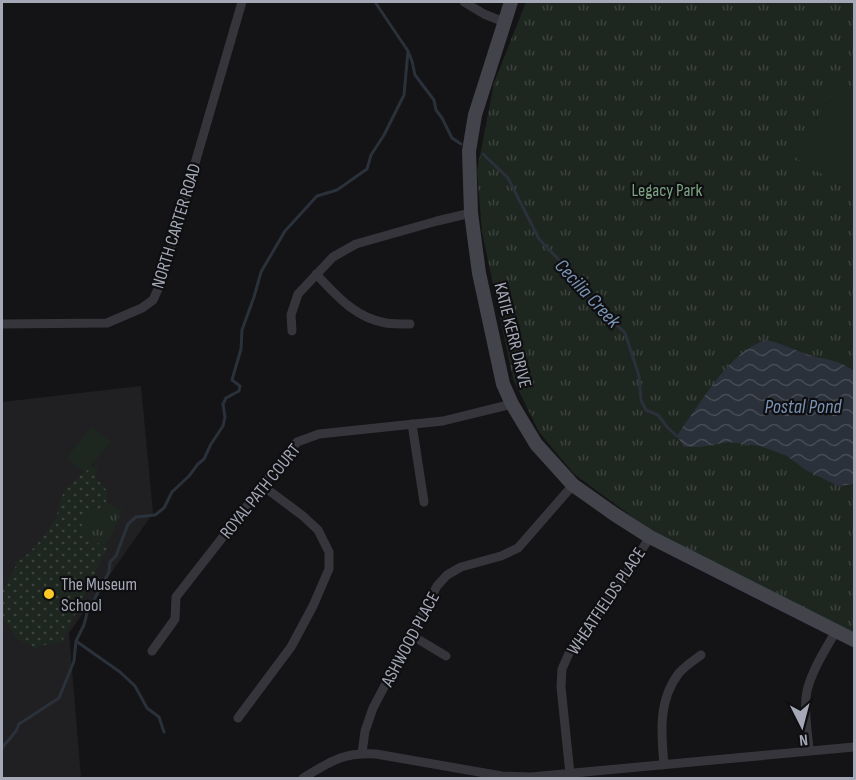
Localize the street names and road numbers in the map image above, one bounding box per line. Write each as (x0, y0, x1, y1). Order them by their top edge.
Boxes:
street label: NORTH CARTER ROAD (148, 161, 205, 291)
street label: KATIE KERR DRIVE (489, 280, 536, 390)
street label: ROYAL PATH COURT (216, 440, 305, 543)
street label: WHEATFIELDS PLACE (563, 544, 650, 659)
street label: ASHWOOD PLACE (376, 588, 444, 691)

